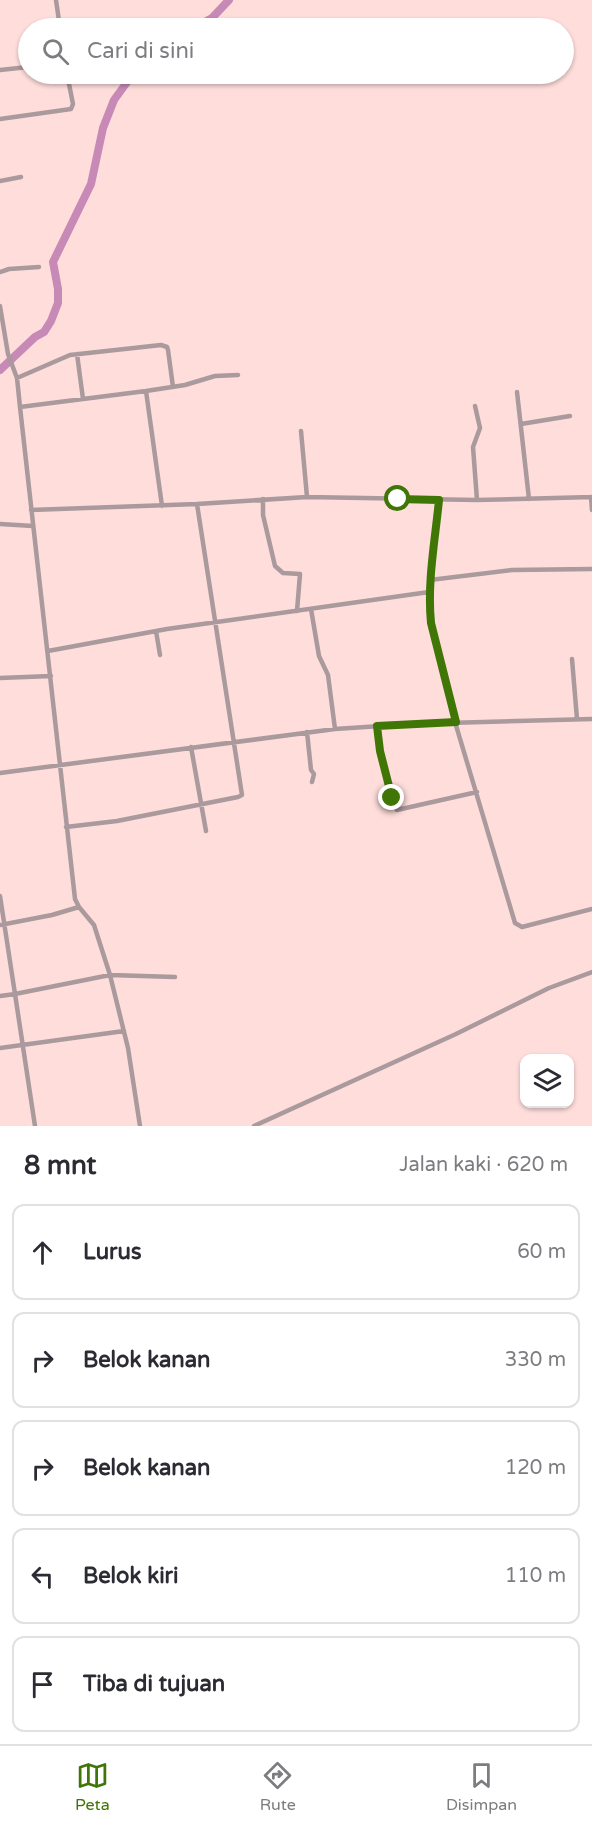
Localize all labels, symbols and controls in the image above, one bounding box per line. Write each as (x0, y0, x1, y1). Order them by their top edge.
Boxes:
search box (18, 18, 574, 84)
icon: search (39, 35, 72, 68)
text: Cari di sini (87, 38, 194, 64)
route start (384, 485, 410, 511)
route end (378, 784, 404, 810)
map controls (520, 1054, 574, 1108)
button: layers (520, 1054, 574, 1108)
text: 8 mnt (24, 1150, 96, 1181)
text: Jalan kaki · 620 m (399, 1153, 568, 1177)
icon: ahead (26, 1236, 59, 1269)
text: Lurus (83, 1239, 141, 1265)
text: 60 m (517, 1240, 566, 1264)
icon: right (26, 1344, 59, 1377)
text: Belok kanan (83, 1347, 210, 1373)
text: 330 m (505, 1348, 566, 1372)
icon: right (26, 1452, 59, 1485)
text: Belok kanan (83, 1455, 210, 1481)
text: 120 m (505, 1456, 566, 1480)
icon: left (26, 1560, 59, 1593)
text: Belok kiri (83, 1563, 179, 1589)
text: 110 m (505, 1564, 566, 1588)
icon: arrive (26, 1668, 59, 1701)
text: Tiba di tujuan (83, 1671, 225, 1697)
tab: Peta (75, 1759, 110, 1815)
tab: Rute (260, 1759, 296, 1815)
tab: Disimpan (446, 1759, 517, 1815)

